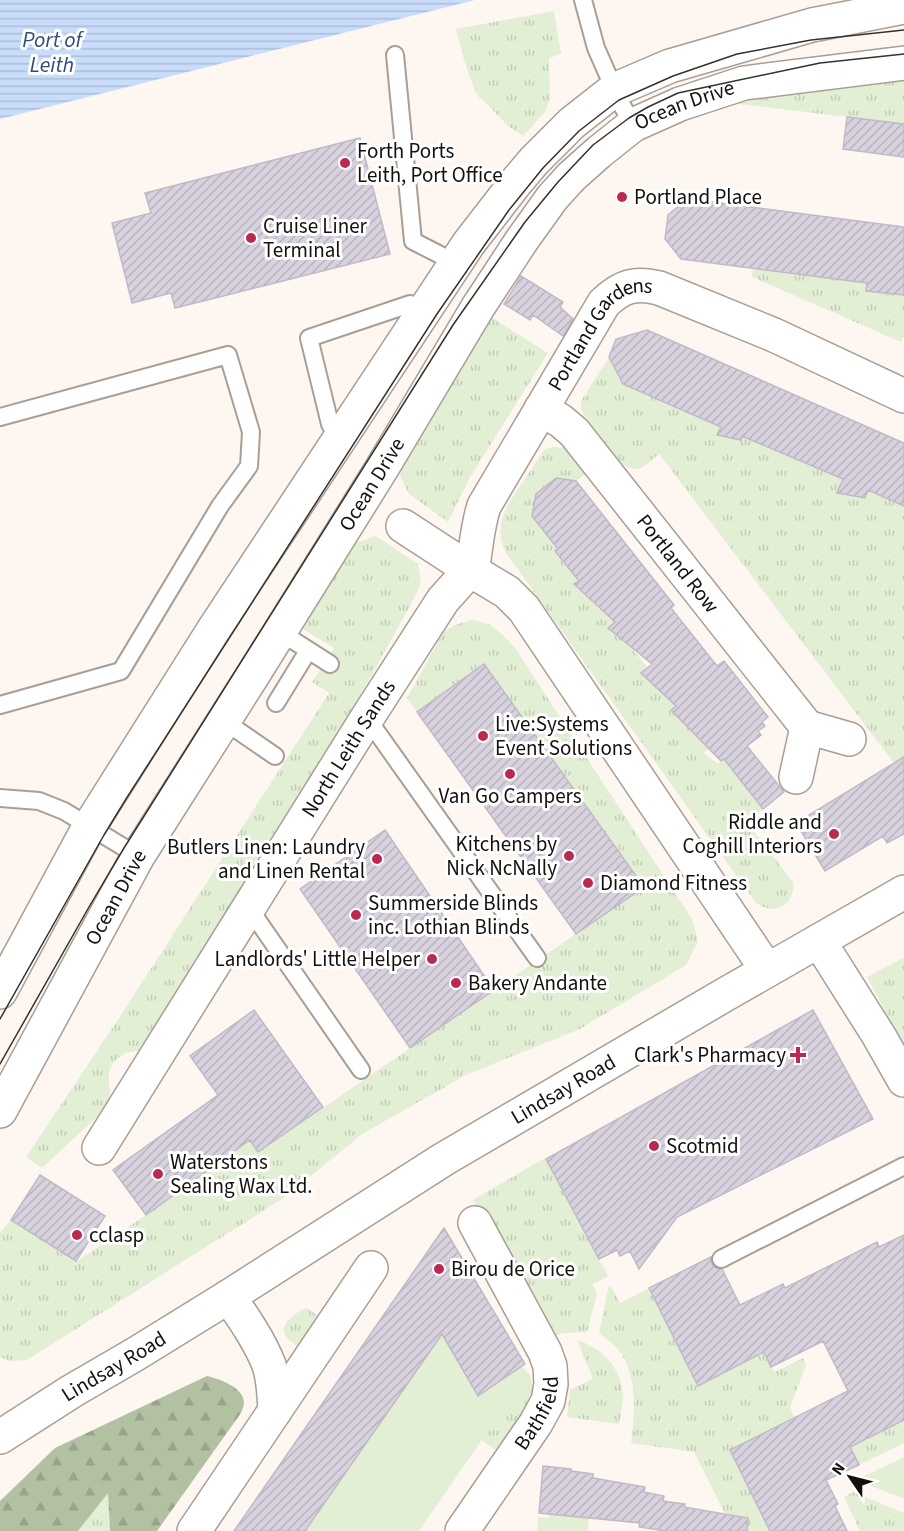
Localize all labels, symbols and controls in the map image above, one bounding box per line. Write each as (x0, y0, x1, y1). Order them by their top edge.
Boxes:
water label: Port of Leith (22, 24, 85, 81)
street label: Ocean Drive (629, 72, 738, 138)
place label: Forth Ports Leith, Port Office (357, 136, 503, 190)
marker: Forth Ports Leith, Port Office (338, 156, 352, 170)
place label: Portland Place (634, 182, 762, 212)
marker: Portland Place (615, 190, 629, 204)
place label: Cruise Liner Terminal (263, 211, 368, 265)
marker: Cruise Liner Terminal (244, 231, 258, 245)
street label: Portland Gardens (540, 270, 655, 397)
street label: Ocean Drive (331, 432, 412, 537)
street label: Portland Row (629, 508, 726, 619)
street label: North Leith Sands (294, 674, 403, 823)
place label: Live:Systems Event Solutions (495, 709, 632, 763)
marker: Live:Systems Event Solutions (476, 729, 490, 743)
marker: Van Go Campers (503, 767, 517, 781)
place label: Van Go Campers (438, 781, 582, 811)
place label: Riddle and Coghill Interiors (682, 807, 822, 861)
marker: Riddle and Coghill Interiors (827, 827, 841, 841)
place label: Kitchens by Nick NcNally (446, 829, 557, 883)
place label: Butlers Linen: Laundry and Linen Rental (167, 832, 365, 886)
street label: Ocean Drive (77, 843, 154, 951)
marker: Kitchens by Nick NcNally (562, 849, 576, 863)
marker: Butlers Linen: Laundry and Linen Rental (370, 852, 384, 866)
place label: Diamond Fitness (600, 868, 747, 898)
marker: Diamond Fitness (581, 876, 595, 890)
place label: Summerside Blinds inc. Lothian Blinds (368, 888, 538, 942)
marker: Summerside Blinds inc. Lothian Blinds (349, 908, 363, 922)
place label: Landlords' Little Helper (214, 944, 421, 974)
marker: Landlords' Little Helper (425, 952, 439, 966)
place label: Bakery Andante (468, 968, 607, 998)
marker: Bakery Andante (449, 976, 463, 990)
place label: Clark's Pharmacy (634, 1040, 786, 1070)
street label: Lindsay Road (505, 1047, 621, 1132)
marker: Clark's Pharmacy (791, 1048, 805, 1062)
place label: Scotmid (666, 1131, 739, 1161)
marker: Scotmid (647, 1139, 661, 1153)
place label: Waterstons Sealing Wax Ltd. (170, 1147, 313, 1201)
marker: Waterstons Sealing Wax Ltd. (151, 1167, 165, 1181)
place label: cclasp (89, 1220, 144, 1250)
marker: cclasp (70, 1228, 84, 1242)
place label: Birou de Orice (451, 1254, 575, 1284)
marker: Birou de Orice (432, 1262, 446, 1276)
street label: Lindsay Road (56, 1324, 172, 1409)
street label: Bathfield (507, 1375, 566, 1456)
north arrow (820, 1447, 880, 1507)
text: N (826, 1458, 851, 1480)

